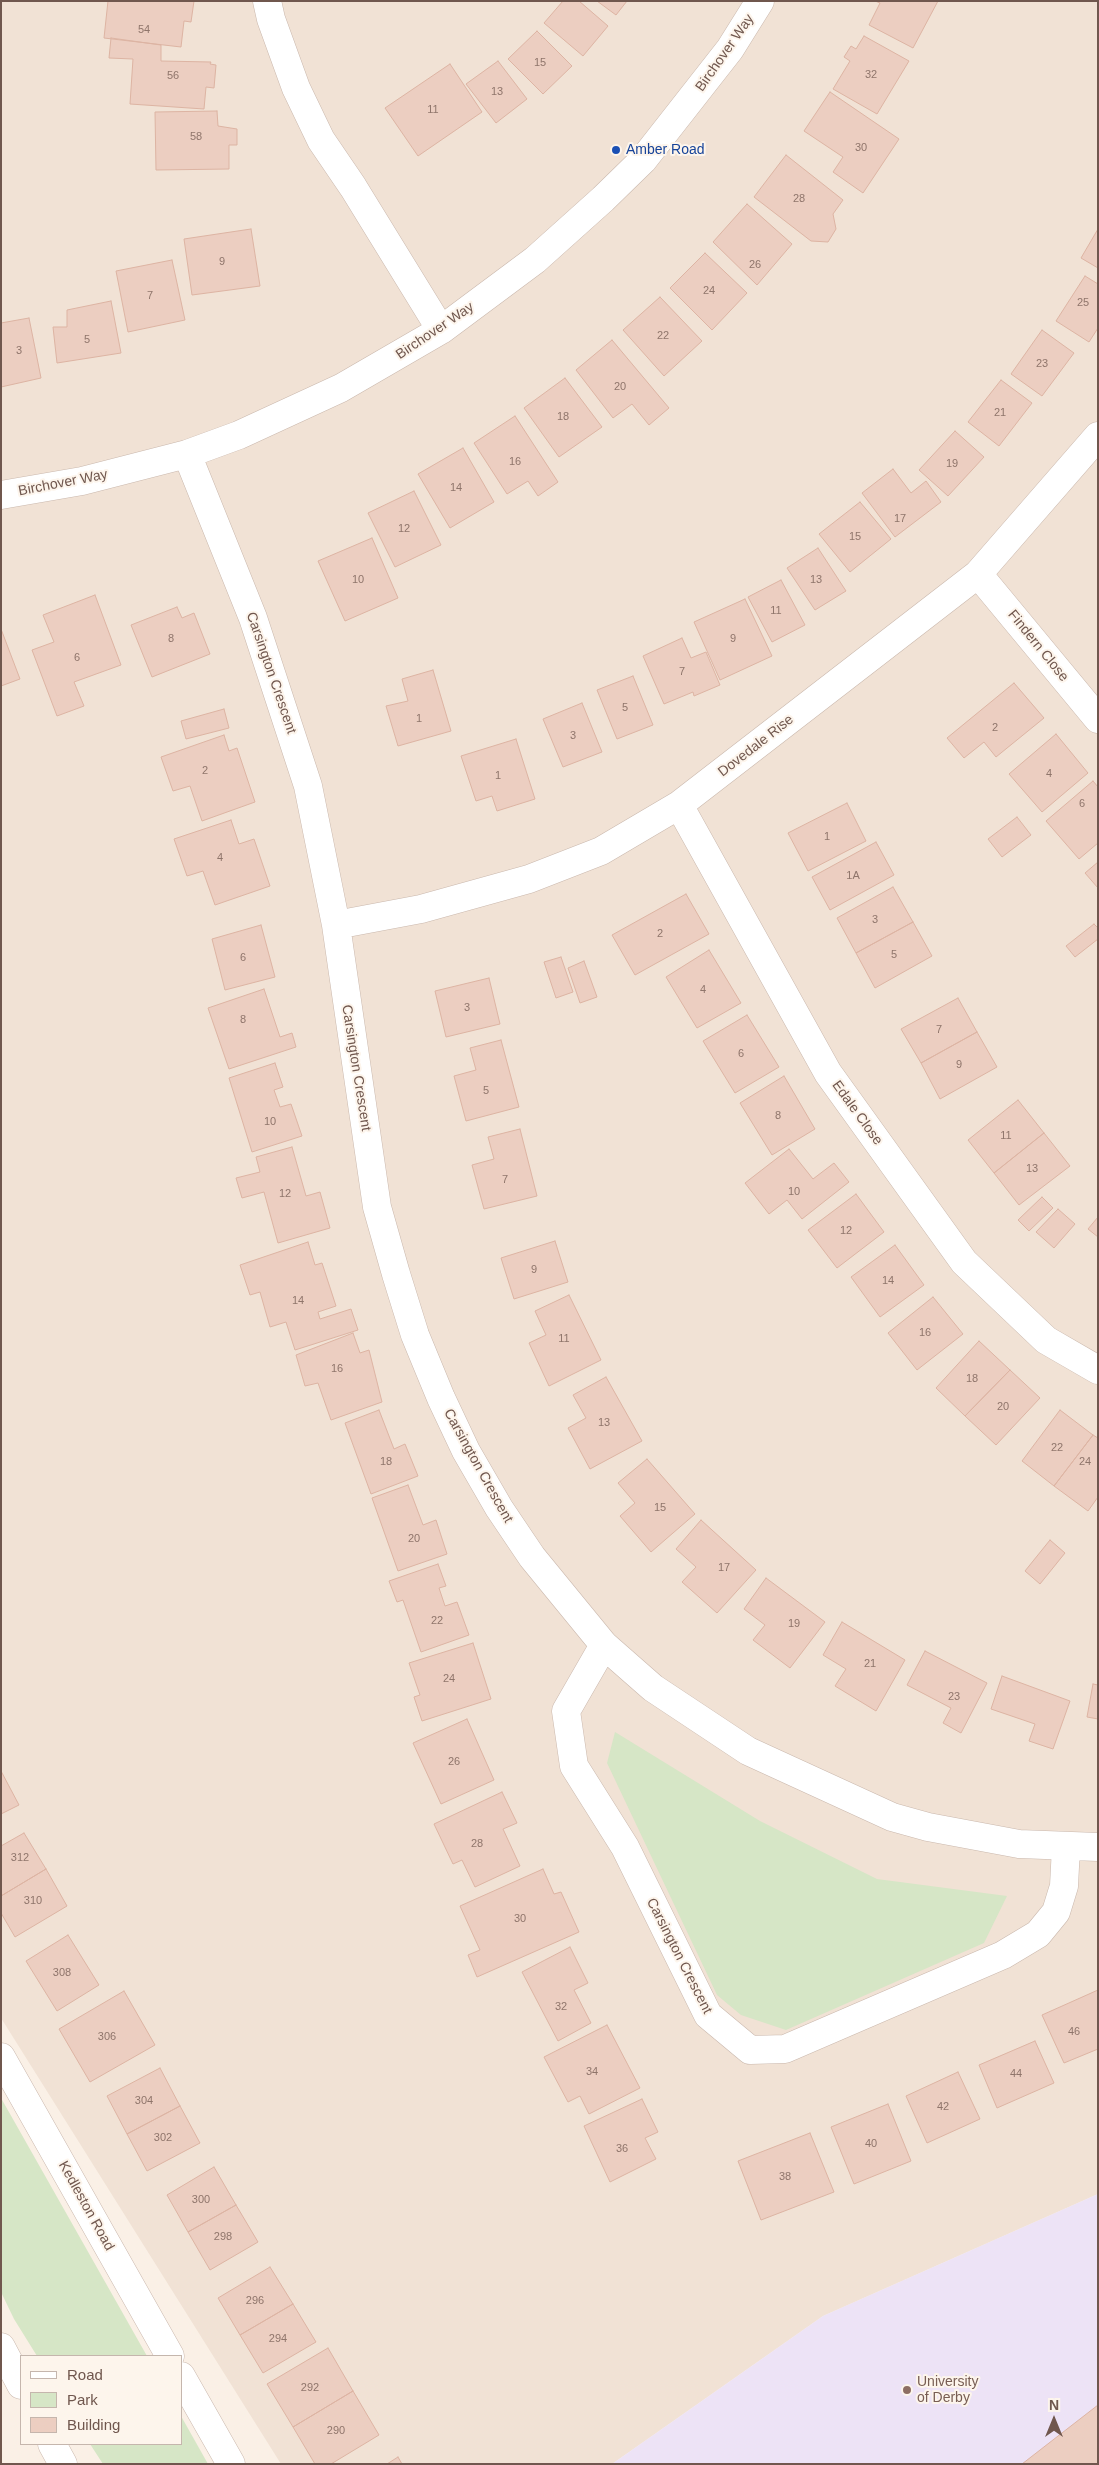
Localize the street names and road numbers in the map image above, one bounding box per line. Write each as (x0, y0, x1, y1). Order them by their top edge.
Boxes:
street label: Birchover Way (692, 11, 758, 95)
street label: Birchover Way (393, 299, 477, 363)
street label: Birchover Way (17, 466, 109, 500)
street label: Findern Close (1004, 607, 1072, 685)
street label: Carsington Crescent (242, 610, 300, 736)
street label: Dovedale Rise (715, 711, 797, 781)
street label: Carsington Crescent (338, 1004, 374, 1132)
street label: Edale Close (828, 1078, 886, 1148)
street label: Carsington Crescent (440, 1406, 516, 1526)
street label: Carsington Crescent (643, 1895, 715, 2017)
street label: Kedleston Road (55, 2158, 117, 2254)

